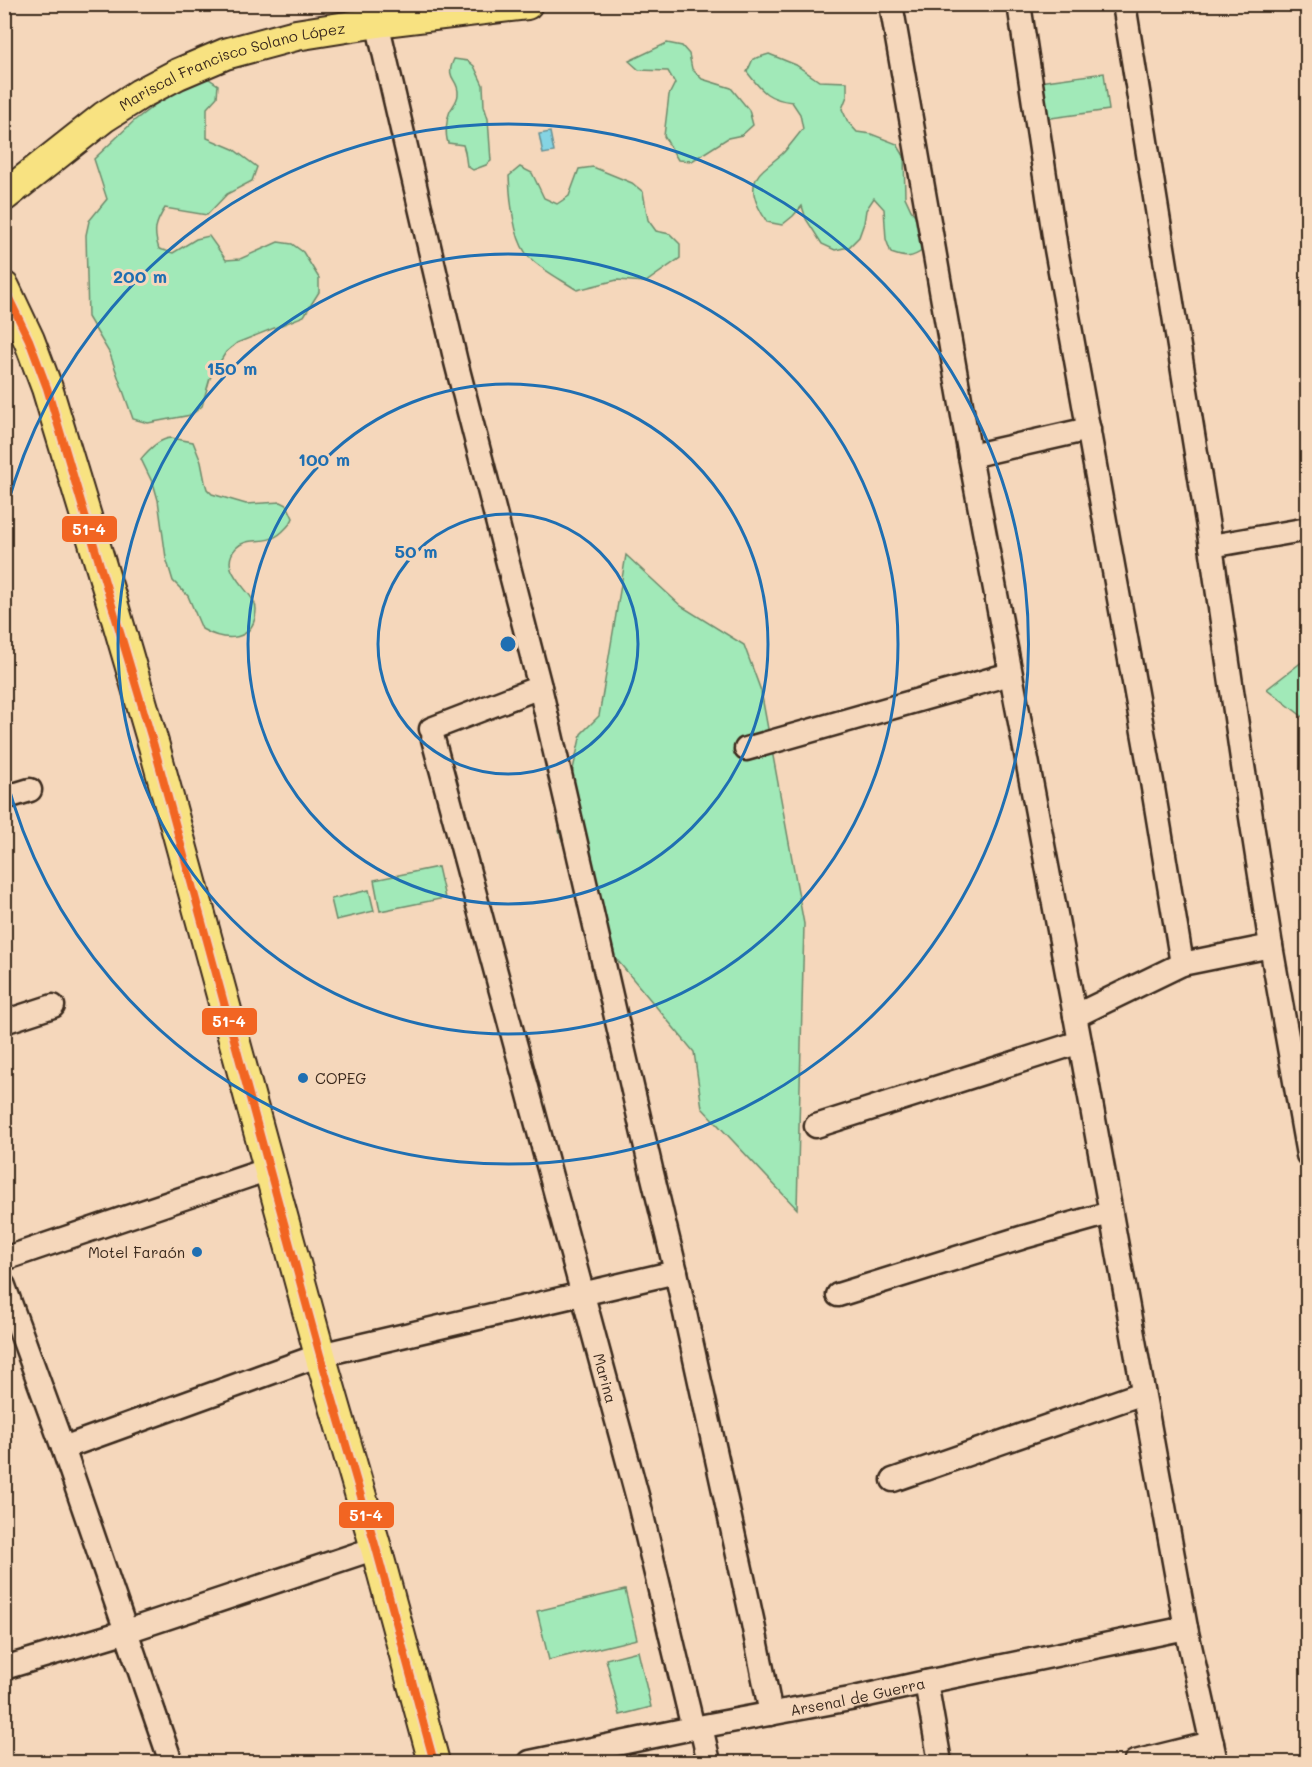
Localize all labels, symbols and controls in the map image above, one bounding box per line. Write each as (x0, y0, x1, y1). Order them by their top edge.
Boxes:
street label: Mariscal Francisco Solano López (115, 17, 347, 115)
text: 200 m (113, 264, 167, 288)
text: 150 m (207, 356, 257, 380)
text: 100 m (298, 447, 350, 471)
line badge: 51-4 (61, 515, 118, 543)
text: 51-4 (72, 518, 106, 539)
text: 50 m (395, 539, 437, 563)
centre of rings (498, 634, 518, 654)
line badge: 51-4 (201, 1007, 258, 1036)
text: 51-4 (212, 1010, 246, 1031)
place label: COPEG (315, 1068, 366, 1088)
marker: COPEG (296, 1071, 310, 1085)
place label: Motel Faraón (88, 1242, 185, 1262)
marker: Motel Faraón (190, 1245, 204, 1259)
street label: Marina (589, 1351, 622, 1405)
line badge: 51-4 (338, 1501, 395, 1529)
text: 51-4 (349, 1504, 383, 1525)
street label: Arsenal de Guerra (788, 1673, 927, 1720)

